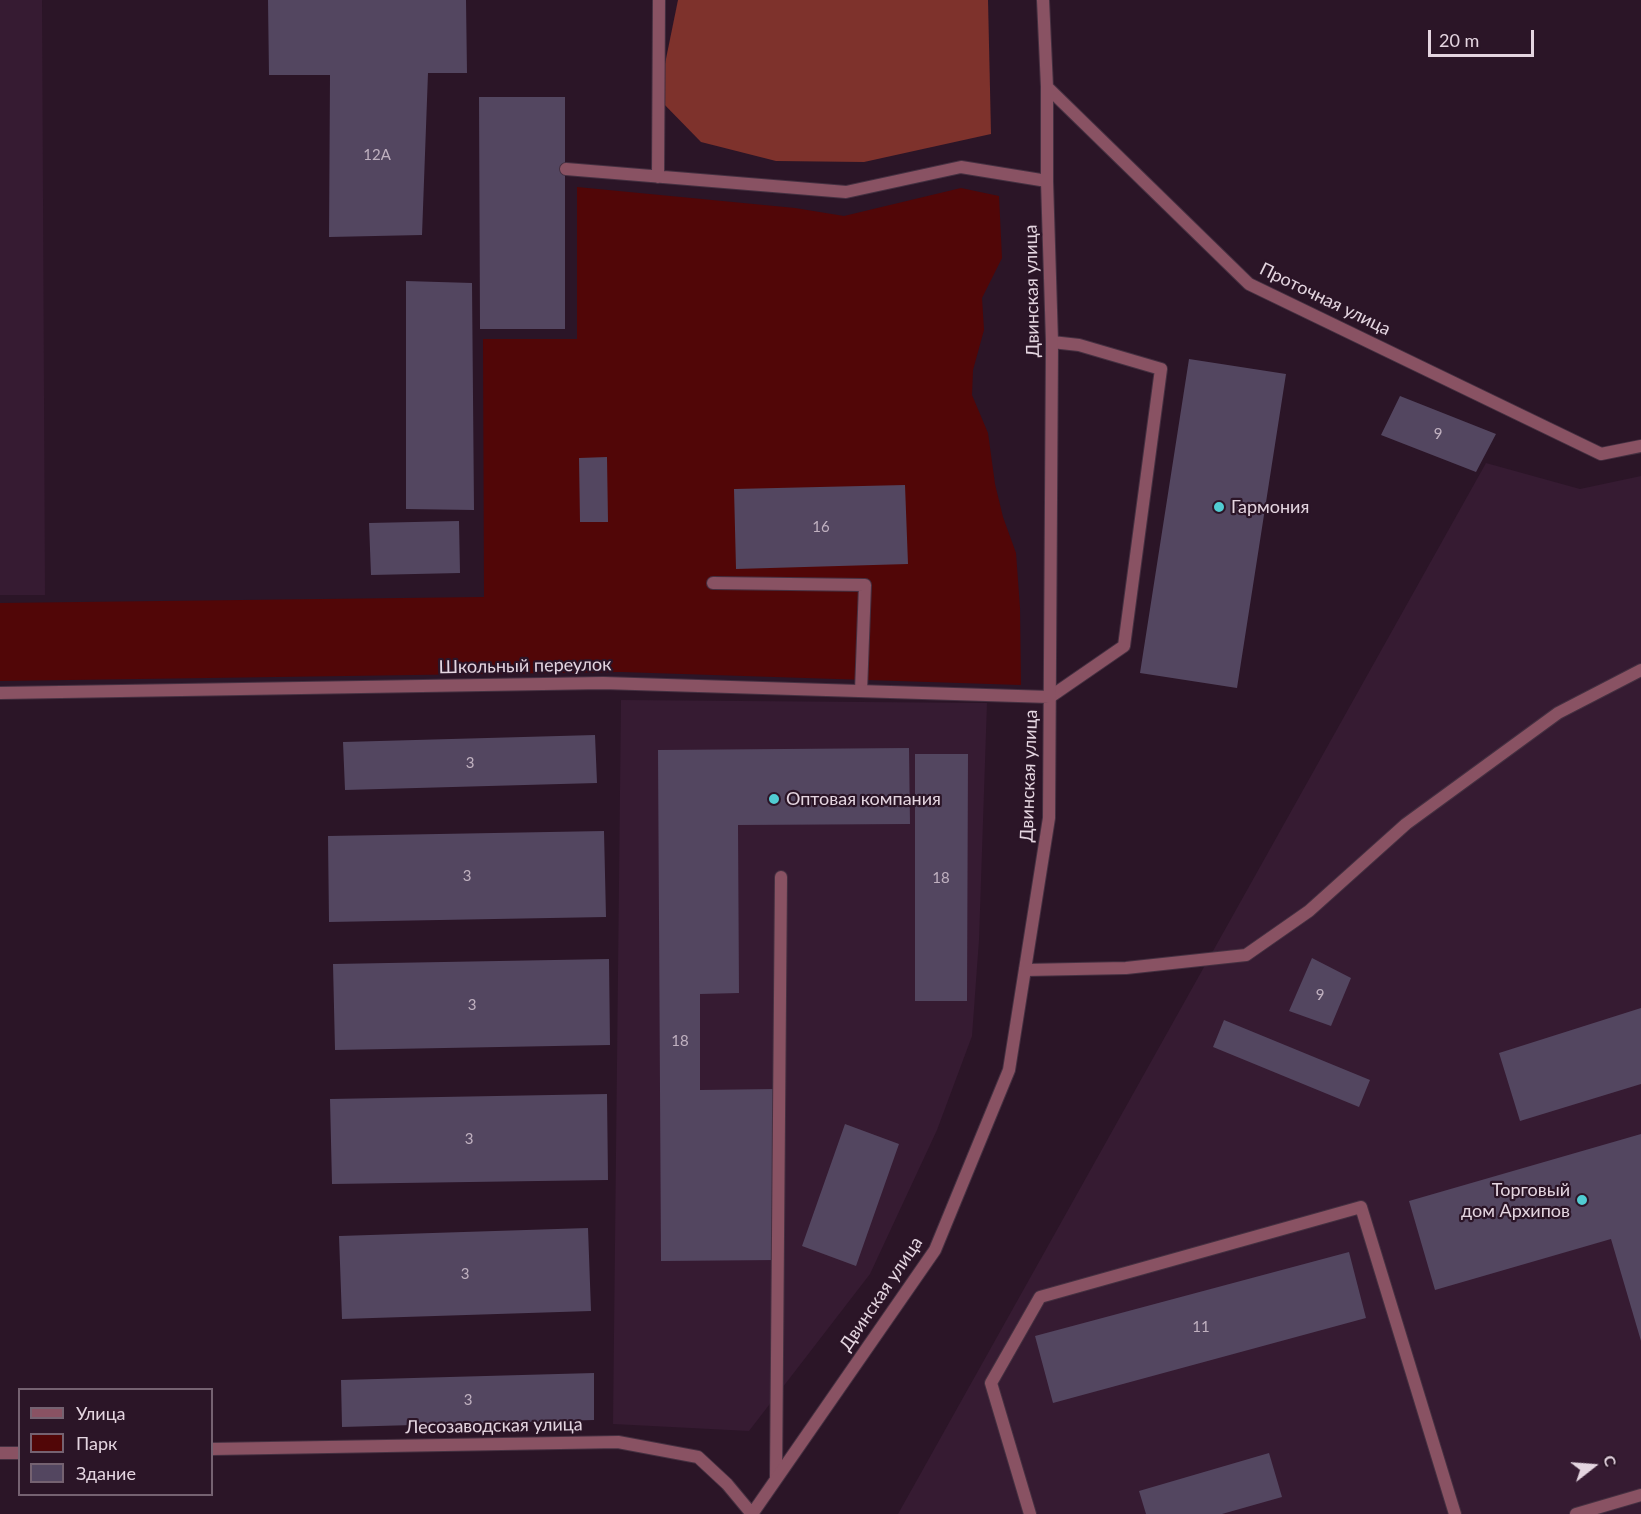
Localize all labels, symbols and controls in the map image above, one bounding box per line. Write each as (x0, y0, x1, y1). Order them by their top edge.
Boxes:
scale bar (1431, 18, 1538, 56)
text: 20 m (1439, 29, 1479, 51)
house number: 12А (363, 146, 391, 164)
street label: Двинская улица (1020, 224, 1044, 358)
street label: Проточная улица (1256, 258, 1394, 340)
house number: 9 (1434, 425, 1442, 443)
place label: Гармония (1231, 496, 1309, 518)
marker: Гармония (1212, 500, 1226, 514)
house number: 16 (812, 518, 830, 536)
street label: Школьный переулок (438, 654, 612, 678)
street label: Двинская улица (1016, 709, 1042, 843)
house number: 3 (466, 754, 474, 772)
place label: Оптовая компания (786, 788, 941, 810)
marker: Оптовая компания (767, 792, 781, 806)
house number: 3 (463, 867, 471, 885)
house number: 18 (932, 869, 950, 887)
house number: 9 (1316, 986, 1324, 1004)
house number: 3 (468, 996, 476, 1014)
house number: 18 (671, 1032, 689, 1050)
house number: 3 (465, 1130, 473, 1148)
place label: Торговый дом Архипов (1461, 1179, 1570, 1222)
marker: Торговый дом Архипов (1575, 1193, 1589, 1207)
street label: Двинская улица (835, 1233, 927, 1355)
house number: 3 (461, 1265, 469, 1283)
house number: 11 (1192, 1318, 1210, 1336)
legend (18, 1388, 213, 1496)
house number: 3 (464, 1391, 472, 1409)
text: Улица (76, 1402, 126, 1424)
street label: Лесозаводская улица (405, 1414, 583, 1438)
text: Парк (76, 1432, 117, 1454)
north arrow (1563, 1436, 1623, 1496)
text: С (1600, 1453, 1621, 1468)
text: Здание (76, 1462, 136, 1484)

